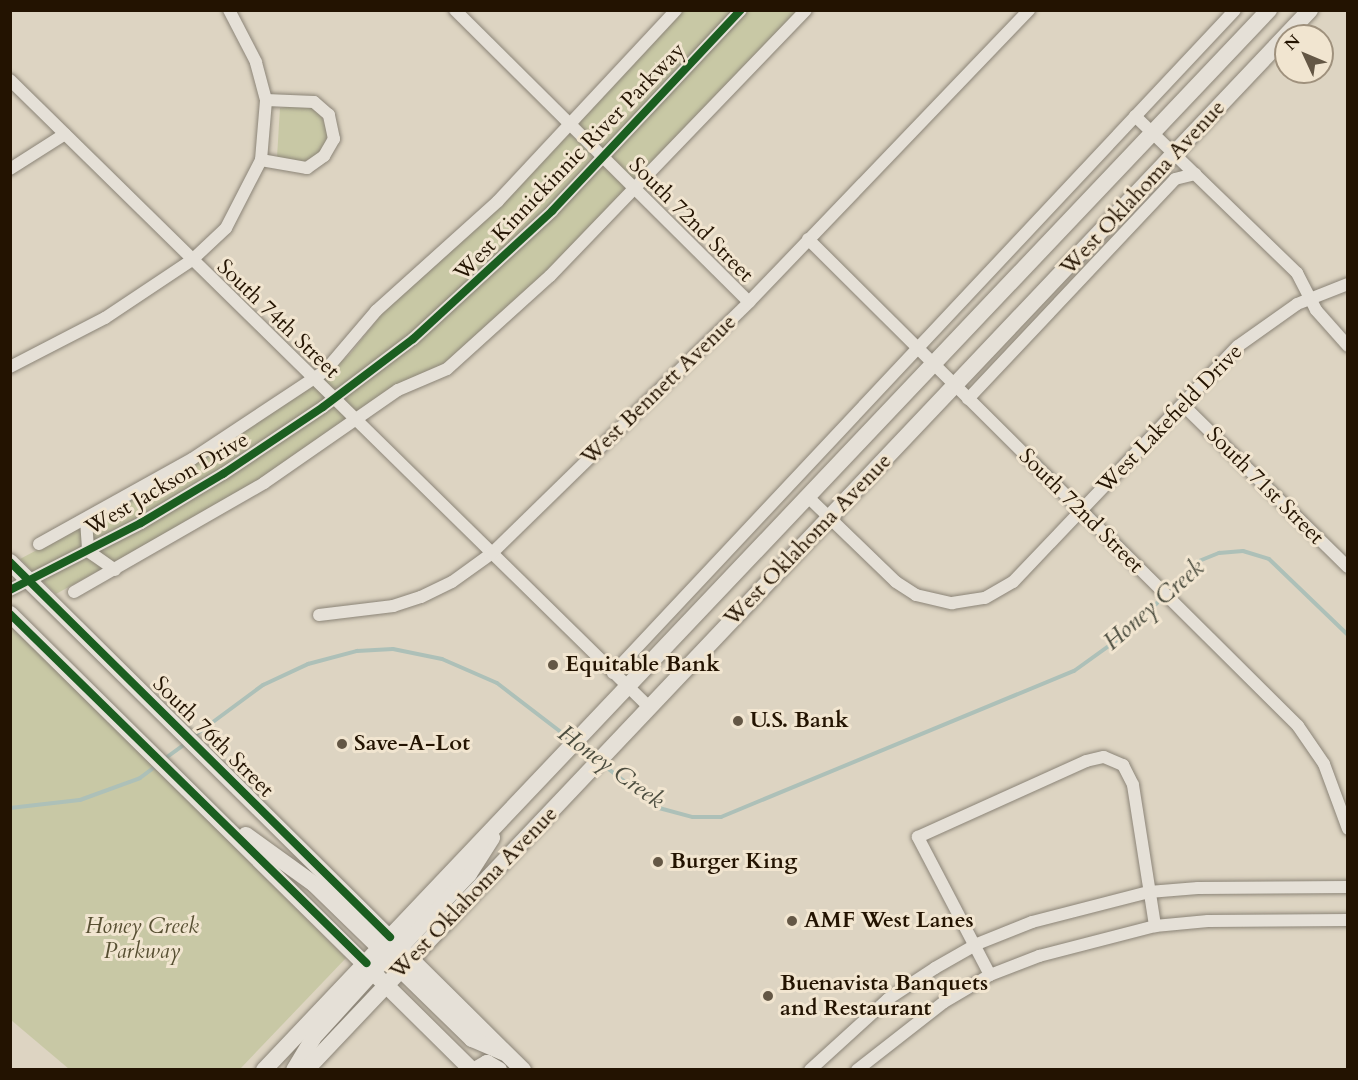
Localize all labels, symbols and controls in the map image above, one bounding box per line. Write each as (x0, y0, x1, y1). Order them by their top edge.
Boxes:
north arrow (1274, 24, 1334, 84)
text: N (1280, 30, 1305, 56)
street label: West Kinnickinnic River Parkway (449, 37, 691, 287)
street label: West Oklahoma Avenue (1055, 95, 1231, 281)
street label: South 72nd Street (623, 152, 759, 288)
street label: South 74th Street (211, 254, 345, 384)
street label: West Bennett Avenue (576, 309, 742, 471)
street label: West Lakefield Drive (1092, 339, 1248, 499)
street label: South 71st Street (1201, 422, 1329, 550)
street label: West Jackson Drive (81, 427, 253, 541)
street label: South 72nd Street (1013, 443, 1149, 579)
street label: West Oklahoma Avenue (719, 448, 897, 632)
water label: Honey Creek (1098, 553, 1210, 657)
place label: Equitable Bank (565, 652, 720, 678)
marker: Equitable Bank (546, 658, 560, 672)
street label: South 76th Street (147, 671, 279, 803)
place label: U.S. Bank (750, 708, 849, 734)
marker: U.S. Bank (731, 714, 745, 728)
water label: Honey Creek (552, 719, 670, 815)
place label: Save-A-Lot (354, 731, 470, 757)
marker: Save-A-Lot (335, 737, 349, 751)
street label: West Oklahoma Avenue (385, 801, 563, 985)
place label: Burger King (670, 849, 797, 875)
marker: Burger King (651, 855, 665, 869)
place label: AMF West Lanes (804, 908, 974, 934)
park label: Honey Creek Parkway (85, 913, 199, 964)
marker: AMF West Lanes (785, 914, 799, 928)
place label: Buenavista Banquets and Restaurant (780, 970, 988, 1022)
marker: Buenavista Banquets and Restaurant (761, 989, 775, 1003)

